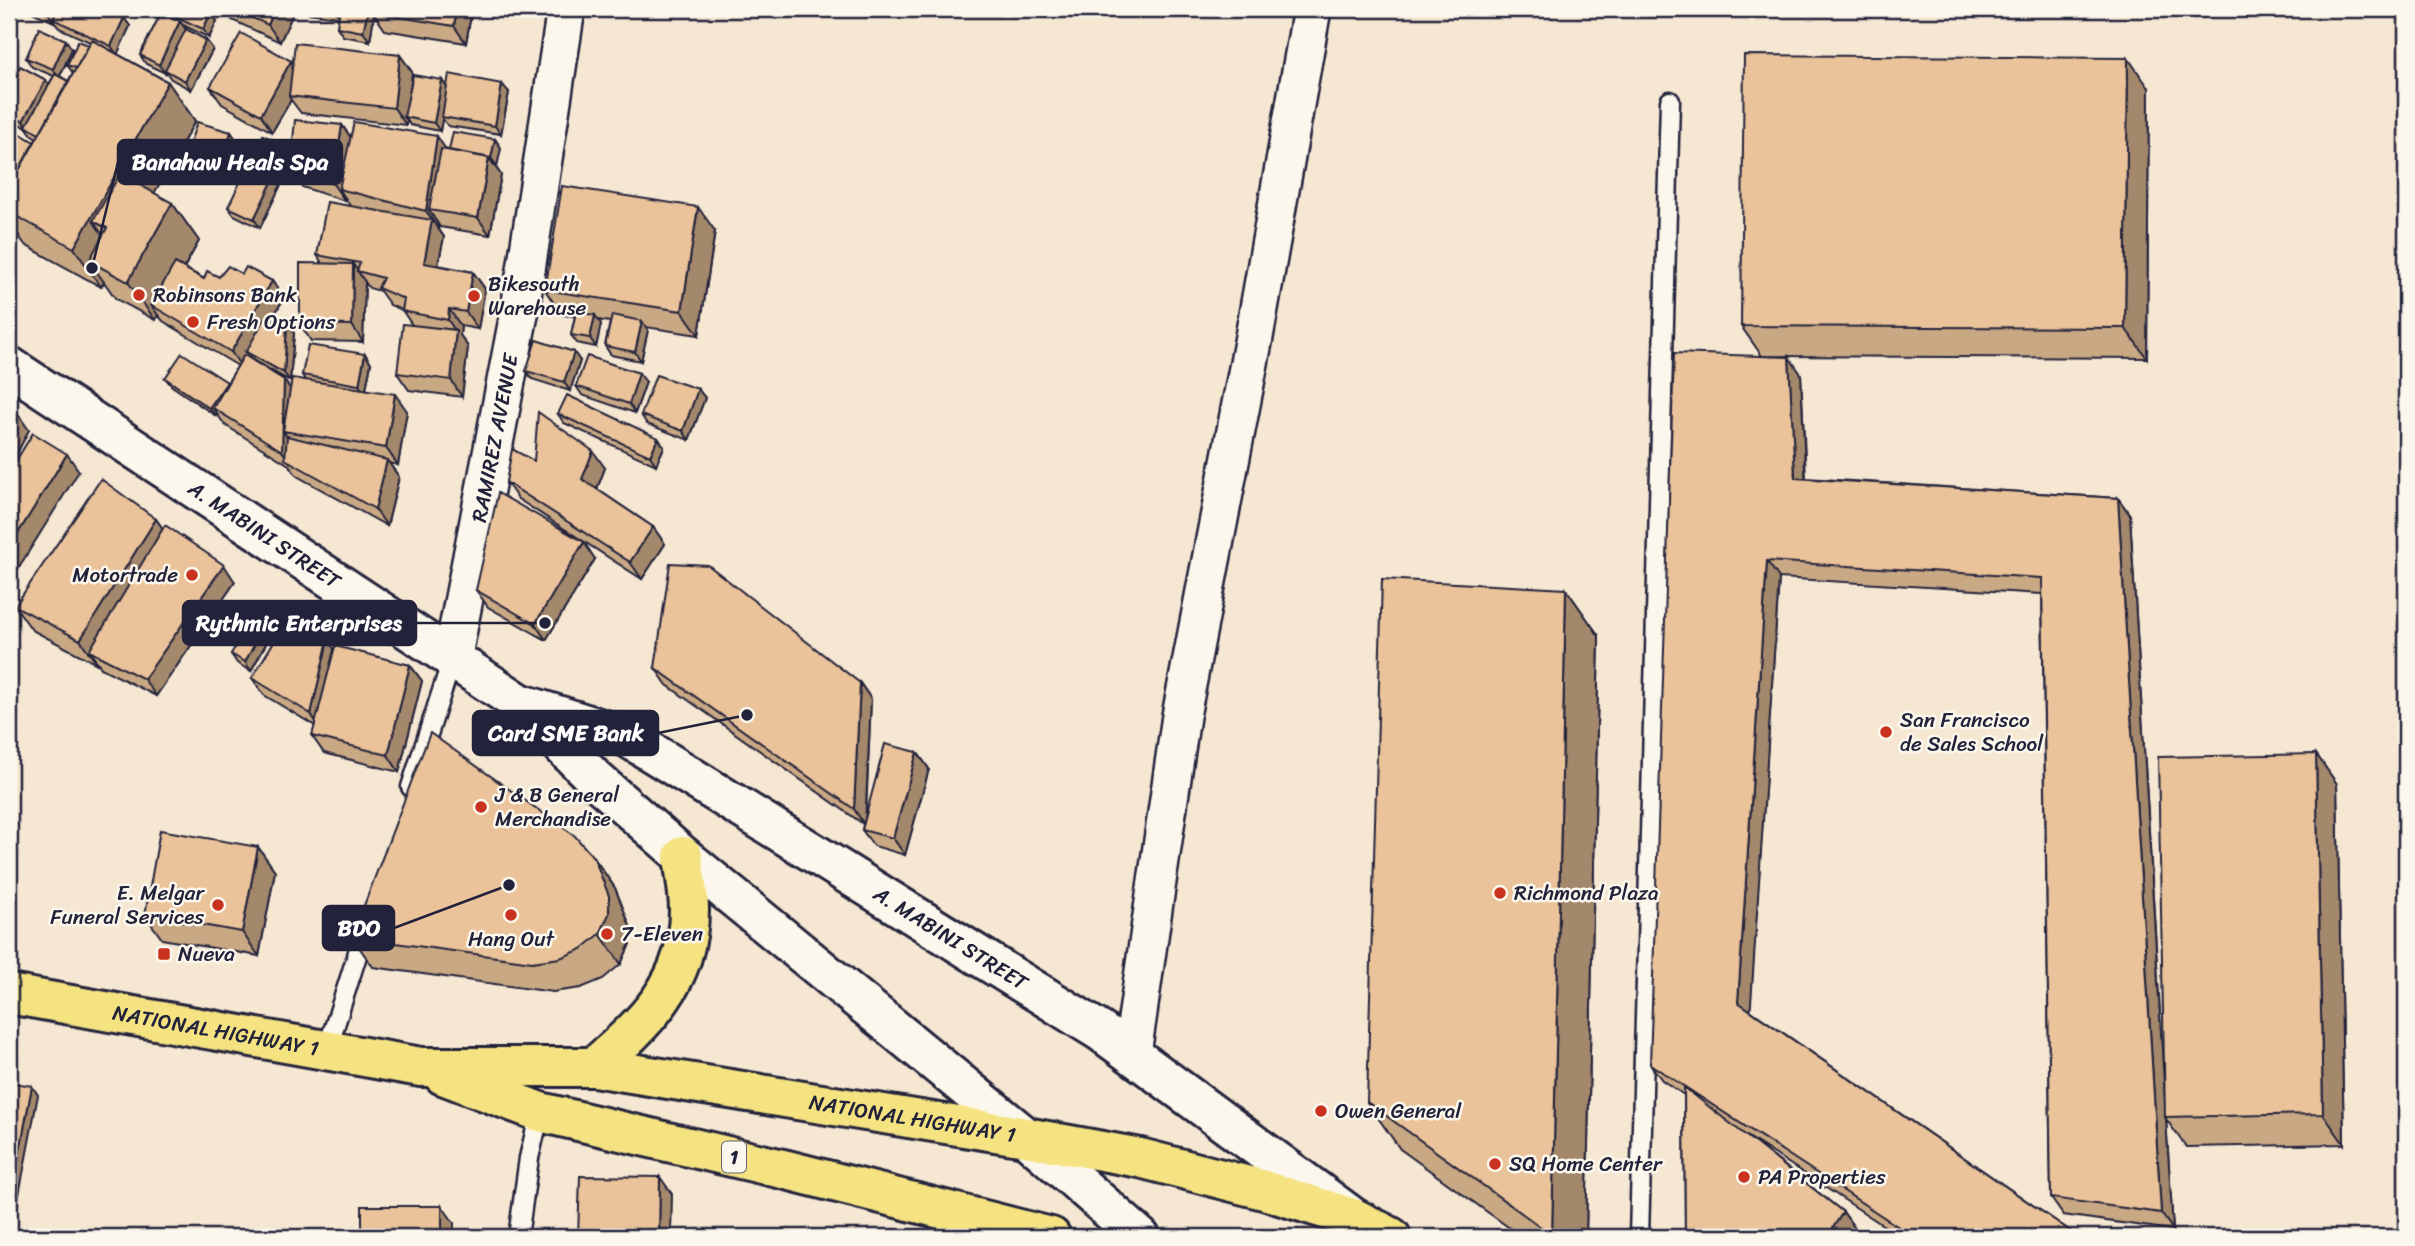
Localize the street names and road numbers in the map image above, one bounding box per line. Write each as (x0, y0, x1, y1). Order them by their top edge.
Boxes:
street label: RAMIREZ AVENUE (460, 349, 530, 526)
street label: A. MABINI STREET (179, 469, 350, 600)
street label: A. MABINI STREET (865, 875, 1037, 1002)
street label: NATIONAL HIGHWAY 1 (110, 994, 322, 1068)
street label: NATIONAL HIGHWAY 1 (806, 1083, 1019, 1154)
road number: 1 (722, 1142, 746, 1172)

